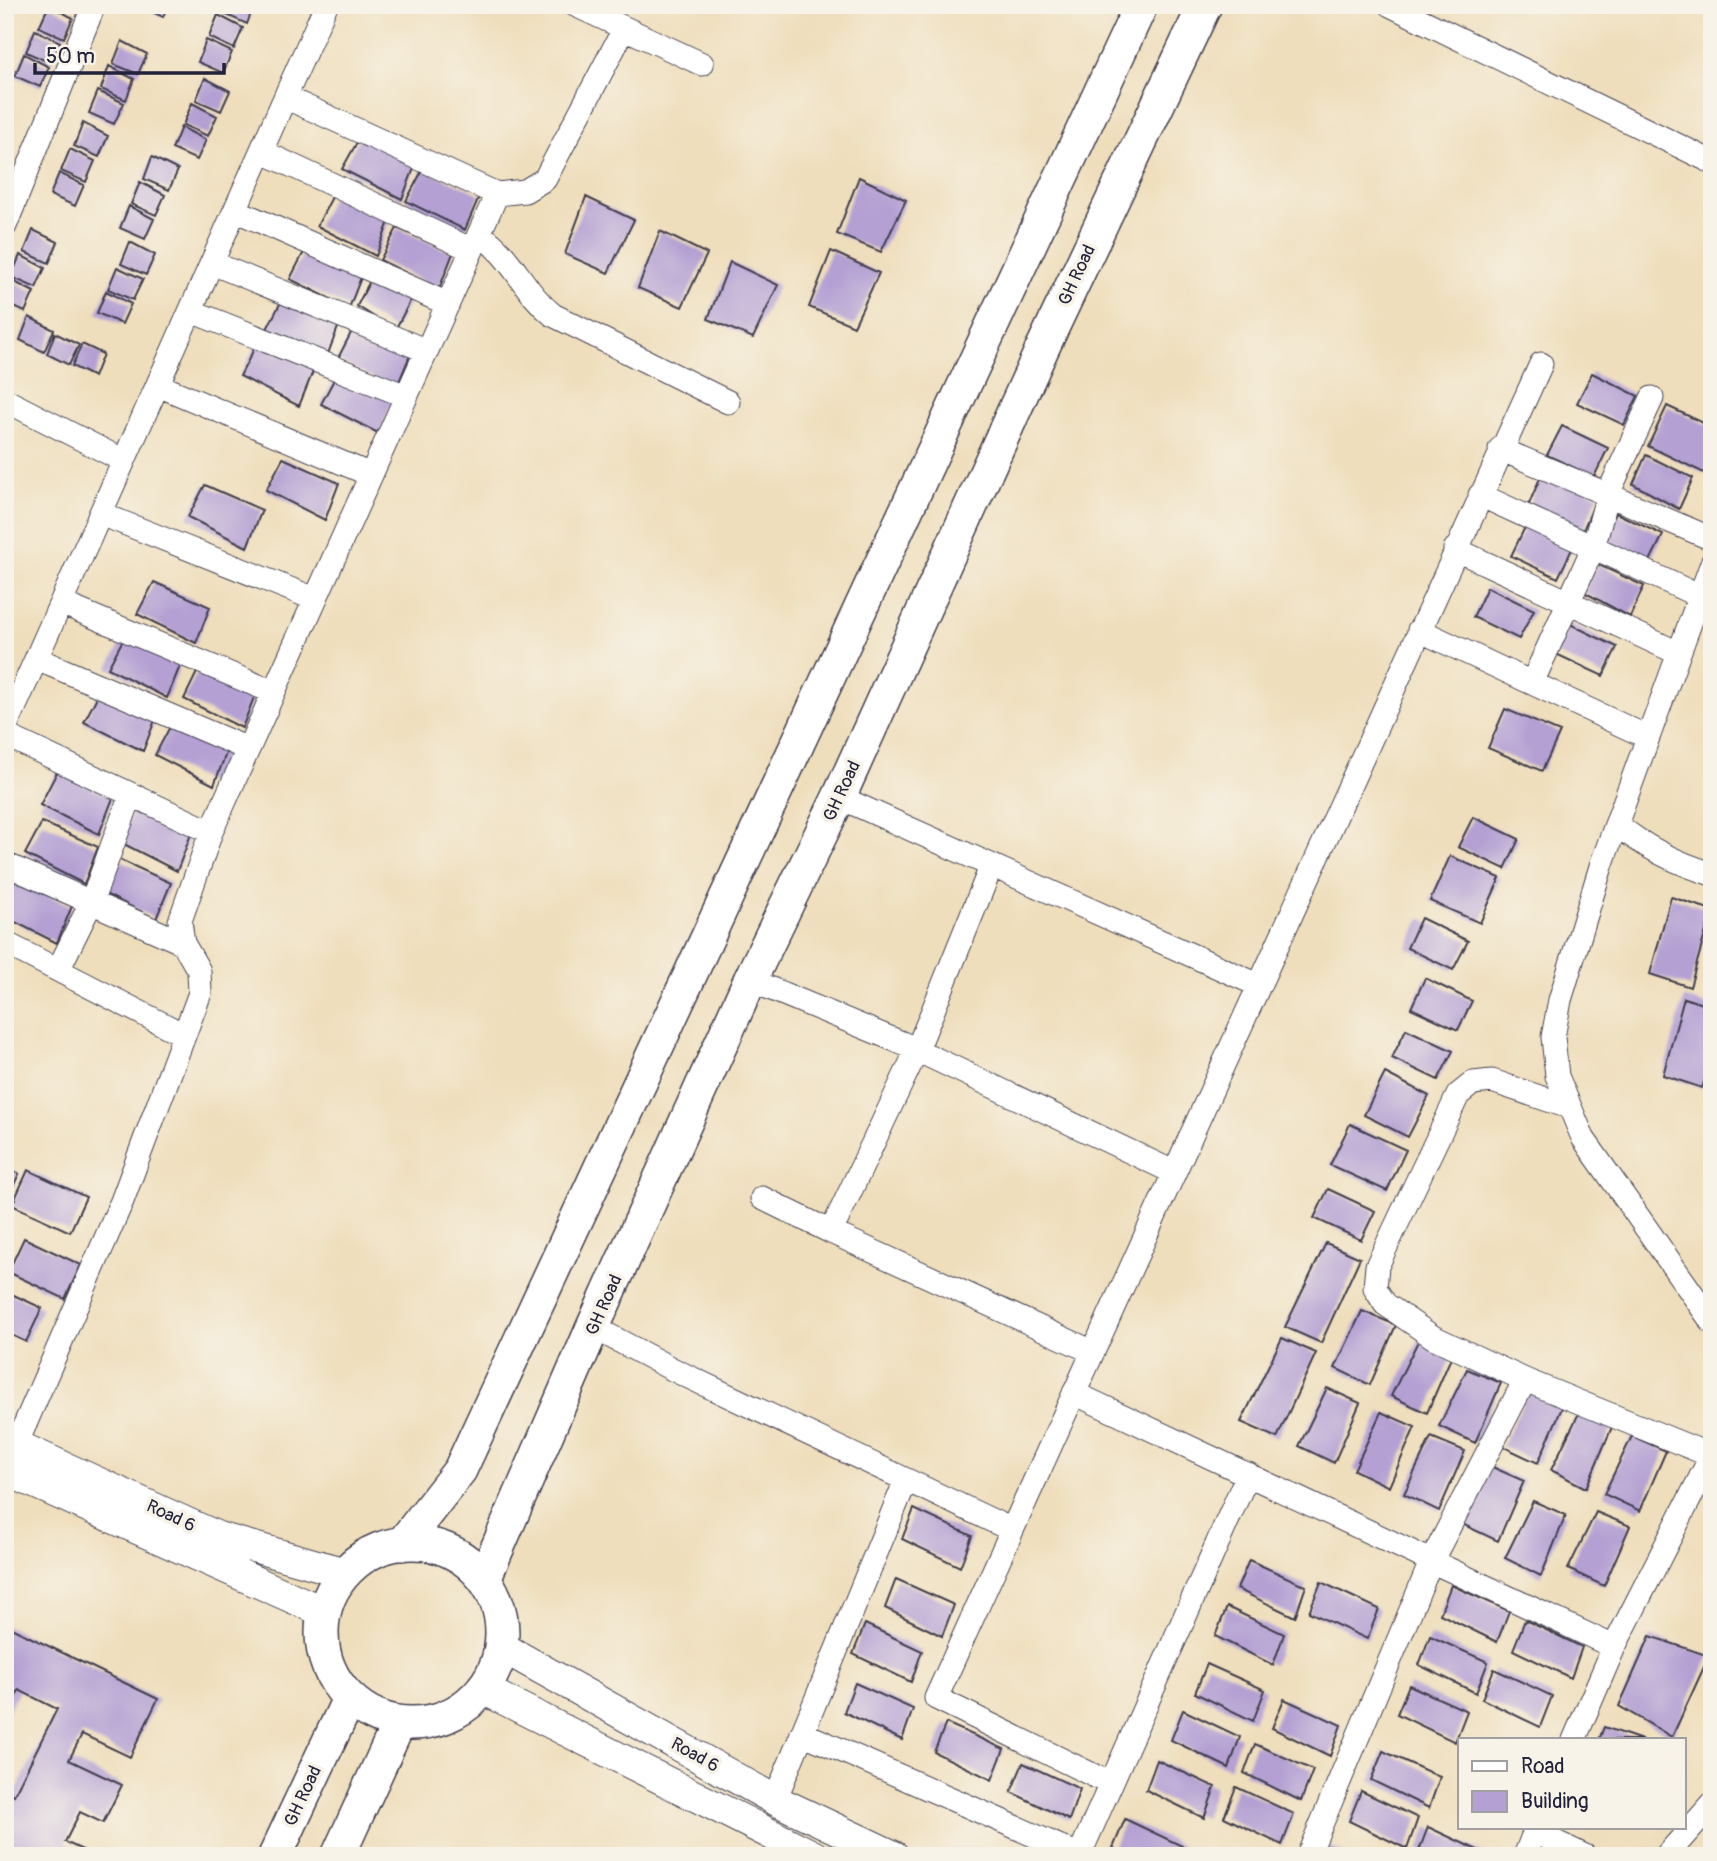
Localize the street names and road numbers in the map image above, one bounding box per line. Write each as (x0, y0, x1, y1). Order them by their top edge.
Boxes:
street label: GH Road (1053, 241, 1101, 309)
street label: GH Road (818, 757, 866, 825)
street label: GH Road (580, 1271, 628, 1339)
street label: Road 6 (143, 1495, 199, 1537)
street label: Road 6 (667, 1732, 723, 1778)
street label: GH Road (279, 1762, 327, 1830)

